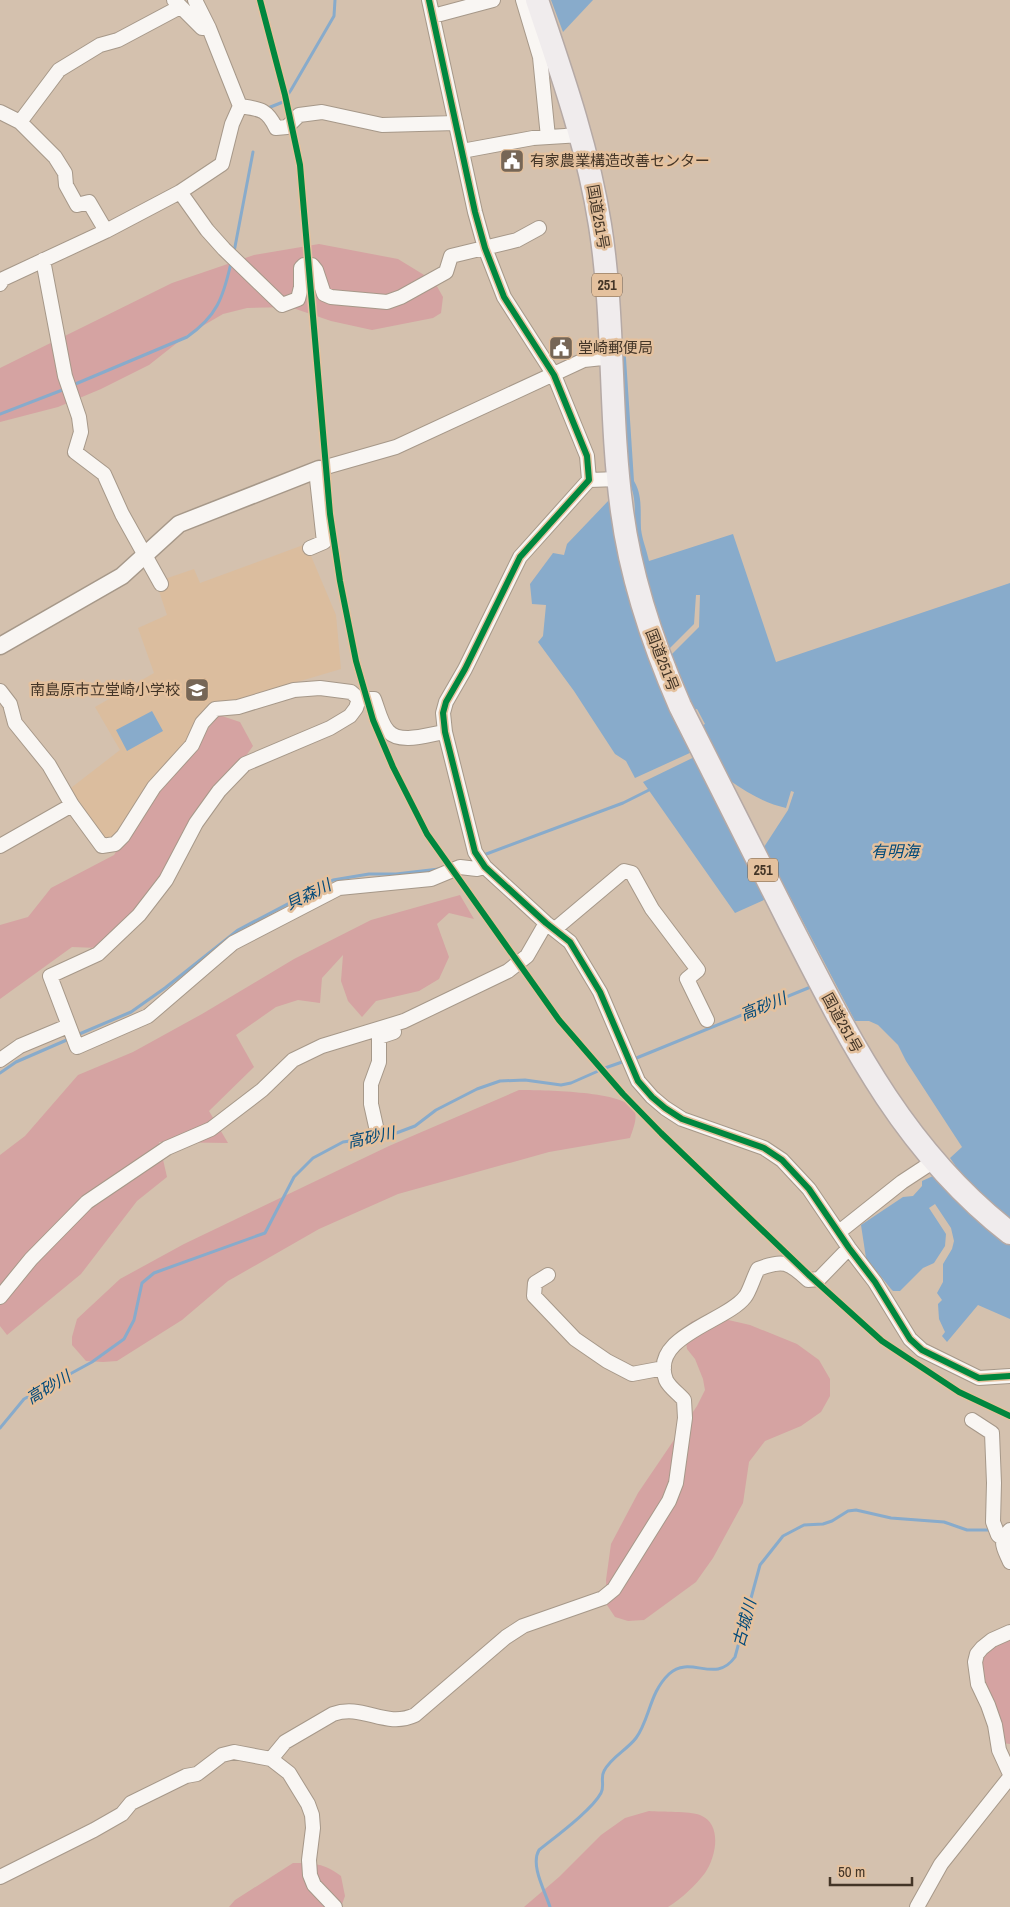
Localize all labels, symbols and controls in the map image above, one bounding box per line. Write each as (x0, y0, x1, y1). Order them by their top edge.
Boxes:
public building icon: 有家農業構造改善センター (499, 148, 525, 174)
place label: 有家農業構造改善センター (530, 150, 710, 171)
street label: 国道251号 (582, 183, 615, 251)
road number: 251 (592, 274, 622, 296)
public building icon: 堂崎郵便局 (548, 335, 574, 361)
place label: 堂崎郵便局 (578, 337, 653, 358)
street label: 国道251号 (641, 625, 684, 694)
school or university icon: 南島原市立堂崎小学校 (184, 677, 210, 703)
place label: 南島原市立堂崎小学校 (30, 679, 180, 700)
water label: 有明海 (871, 840, 922, 862)
road number: 251 (748, 858, 778, 882)
water label: 貝森川 (282, 873, 336, 914)
water label: 高砂川 (737, 986, 791, 1025)
street label: 国道251号 (817, 989, 868, 1057)
water label: 高砂川 (345, 1121, 399, 1153)
water label: 高砂川 (22, 1364, 76, 1409)
water label: 古城川 (727, 1595, 761, 1649)
scale bar (830, 1854, 912, 1886)
text: 50 m (838, 1861, 865, 1882)

